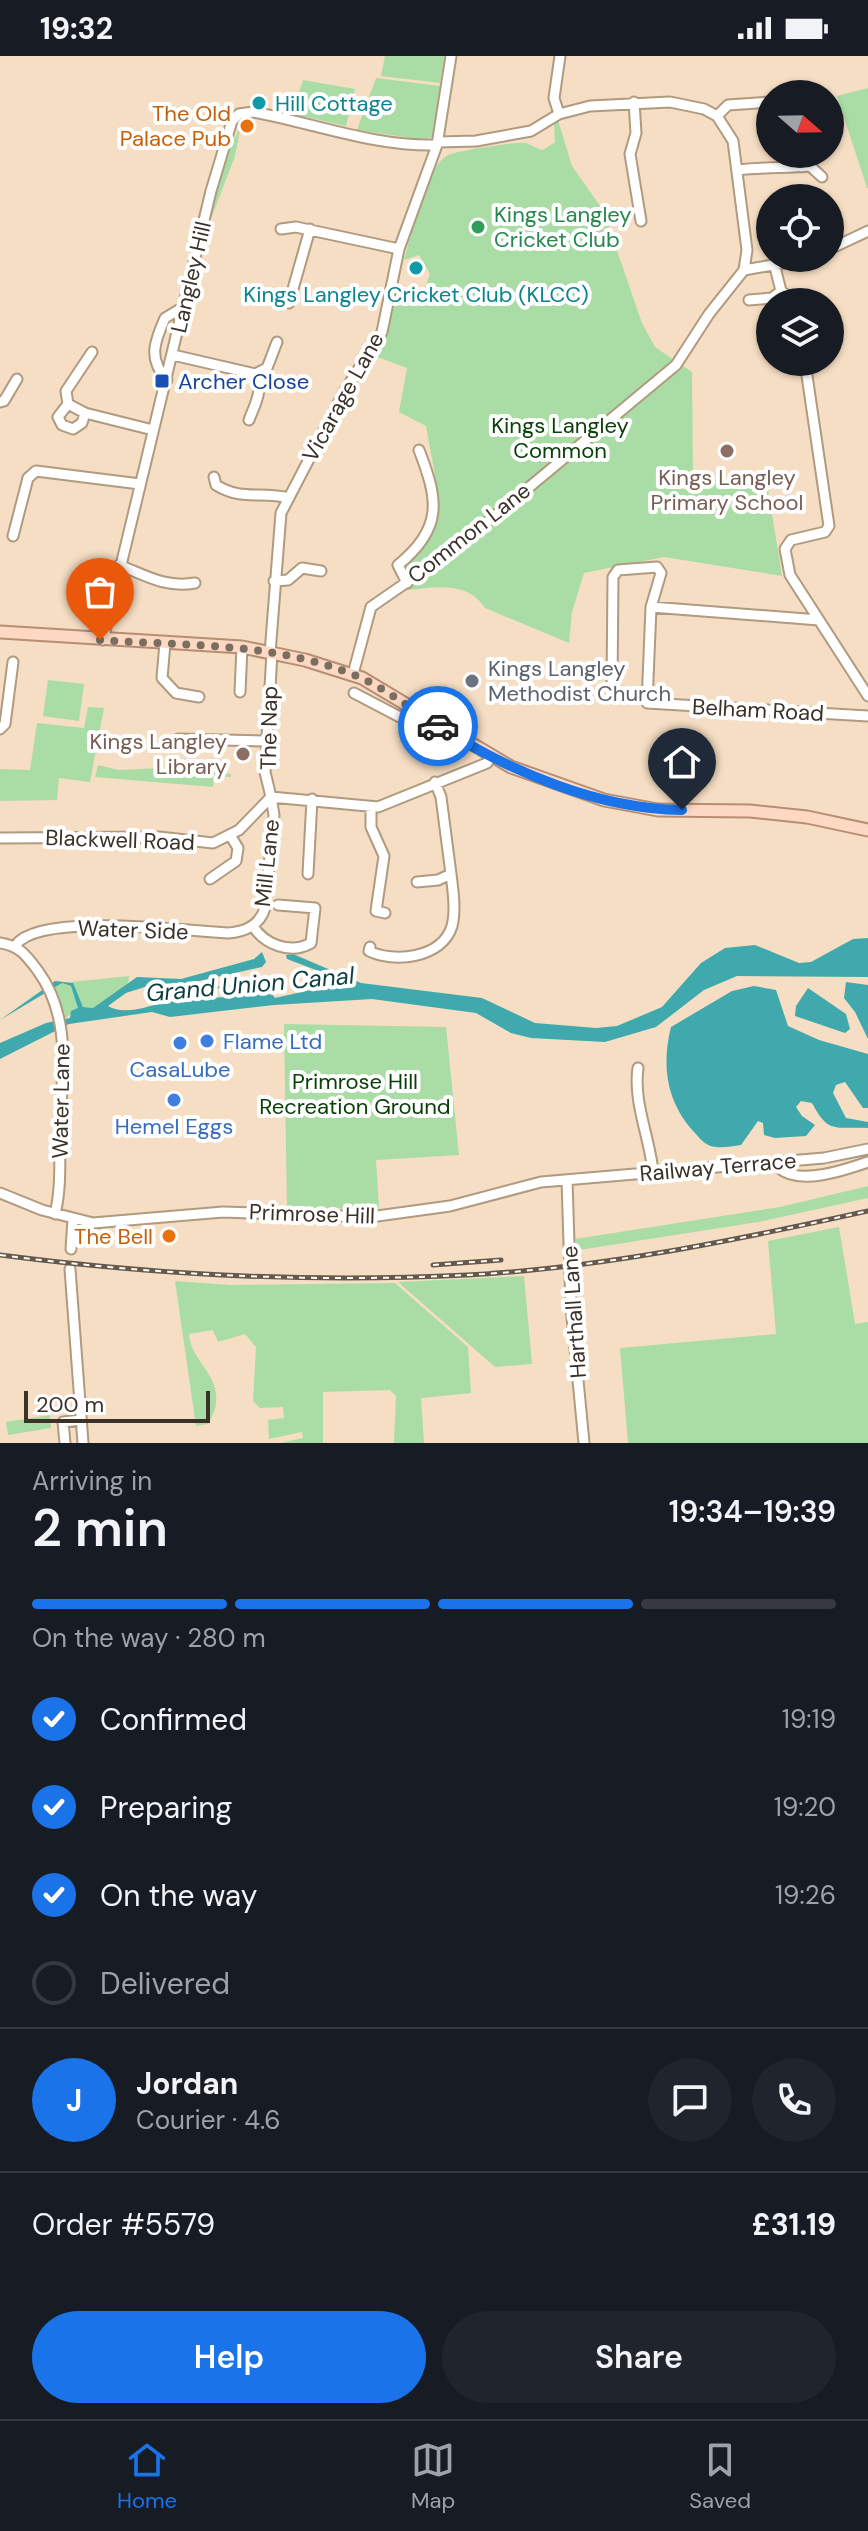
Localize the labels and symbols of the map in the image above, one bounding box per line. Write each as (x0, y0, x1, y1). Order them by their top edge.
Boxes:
north arrow (756, 80, 844, 168)
place label: Hill Cottage (275, 89, 393, 118)
marker: Hill Cottage (250, 94, 268, 112)
place label: The Old Palace Pub (120, 99, 231, 153)
marker: The Old Palace Pub (238, 117, 256, 135)
place label: Kings Langley Cricket Club (494, 200, 632, 254)
street label: Langley Hill (164, 218, 218, 336)
marker: Kings Langley Cricket Club (469, 218, 487, 236)
marker: Kings Langley Cricket Club (KLCC) (407, 259, 425, 277)
place label: Kings Langley Cricket Club (KLCC) (243, 280, 589, 309)
street label: Vicarage Lane (296, 327, 390, 467)
place label: Archer Close (178, 367, 309, 396)
marker: Archer Close (153, 372, 171, 390)
park label: Kings Langley Common (491, 411, 629, 465)
marker: Kings Langley Primary School (718, 442, 736, 460)
place label: Kings Langley Primary School (651, 463, 803, 517)
street label: Common Lane (402, 476, 536, 590)
pin (66, 558, 134, 640)
place label: Kings Langley Methodist Church (488, 654, 671, 708)
marker: Kings Langley Methodist Church (463, 672, 481, 690)
street label: The Nap (254, 686, 284, 770)
courier (398, 686, 478, 766)
street label: Belham Road (691, 692, 825, 728)
place label: Kings Langley Library (89, 727, 227, 781)
pin (648, 728, 716, 810)
marker: Kings Langley Library (234, 745, 252, 763)
street label: Mill Lane (248, 818, 286, 908)
street label: Blackwell Road (45, 823, 195, 857)
street label: Water Side (77, 914, 189, 946)
water label: Grand Union Canal (145, 959, 356, 1009)
place label: Flame Ltd (223, 1027, 322, 1056)
marker: Flame Ltd (198, 1032, 216, 1050)
marker: CasaLube (171, 1034, 189, 1052)
street label: Water Lane (45, 1043, 77, 1159)
place label: CasaLube (129, 1055, 231, 1084)
park label: Primrose Hill Recreation Ground (259, 1067, 451, 1121)
marker: Hemel Eggs (165, 1091, 183, 1109)
place label: Hemel Eggs (115, 1112, 233, 1141)
street label: Railway Terrace (638, 1146, 798, 1188)
street label: Primrose Hill (249, 1197, 375, 1231)
place label: The Bell (74, 1222, 153, 1251)
marker: The Bell (160, 1227, 178, 1245)
street label: Harthall Lane (555, 1245, 593, 1379)
scale bar (24, 1387, 210, 1423)

